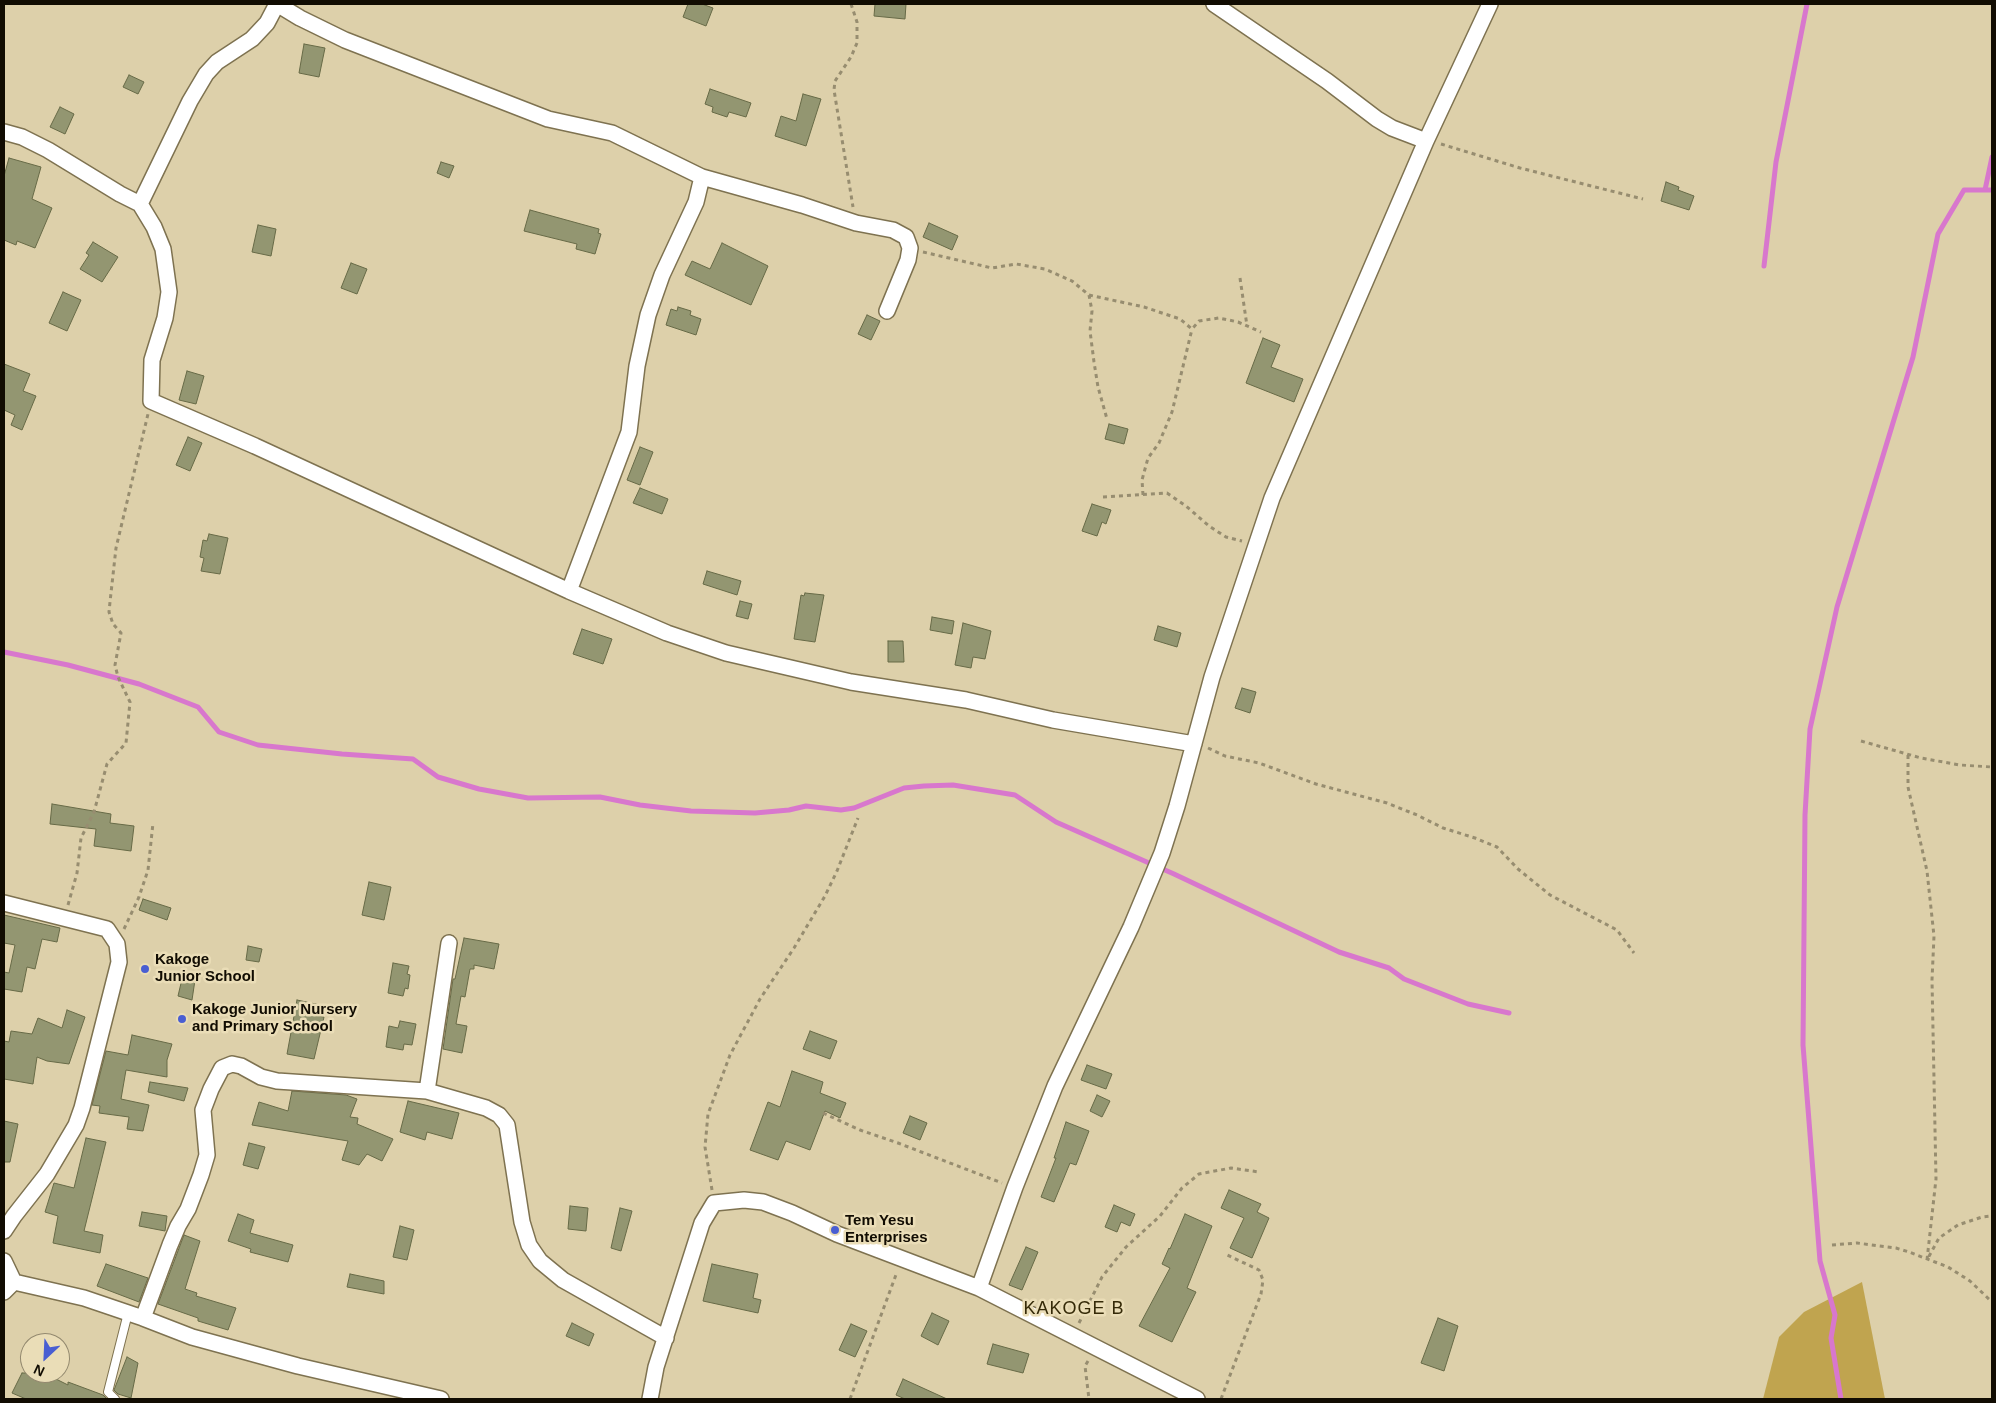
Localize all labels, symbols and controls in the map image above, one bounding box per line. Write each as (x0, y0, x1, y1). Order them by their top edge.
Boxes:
place label: Kakoge Junior School (155, 951, 255, 986)
marker: Kakoge Junior School (139, 963, 151, 975)
place label: Kakoge Junior Nursery and Primary School (192, 1001, 357, 1036)
marker: Kakoge Junior Nursery and Primary School (176, 1013, 188, 1025)
place label: Tem Yesu Enterprises (845, 1212, 928, 1247)
marker: Tem Yesu Enterprises (829, 1224, 841, 1236)
district label: KAKOGE B (1022, 1298, 1126, 1320)
north arrow (20, 1333, 70, 1383)
text: N (31, 1361, 47, 1380)

